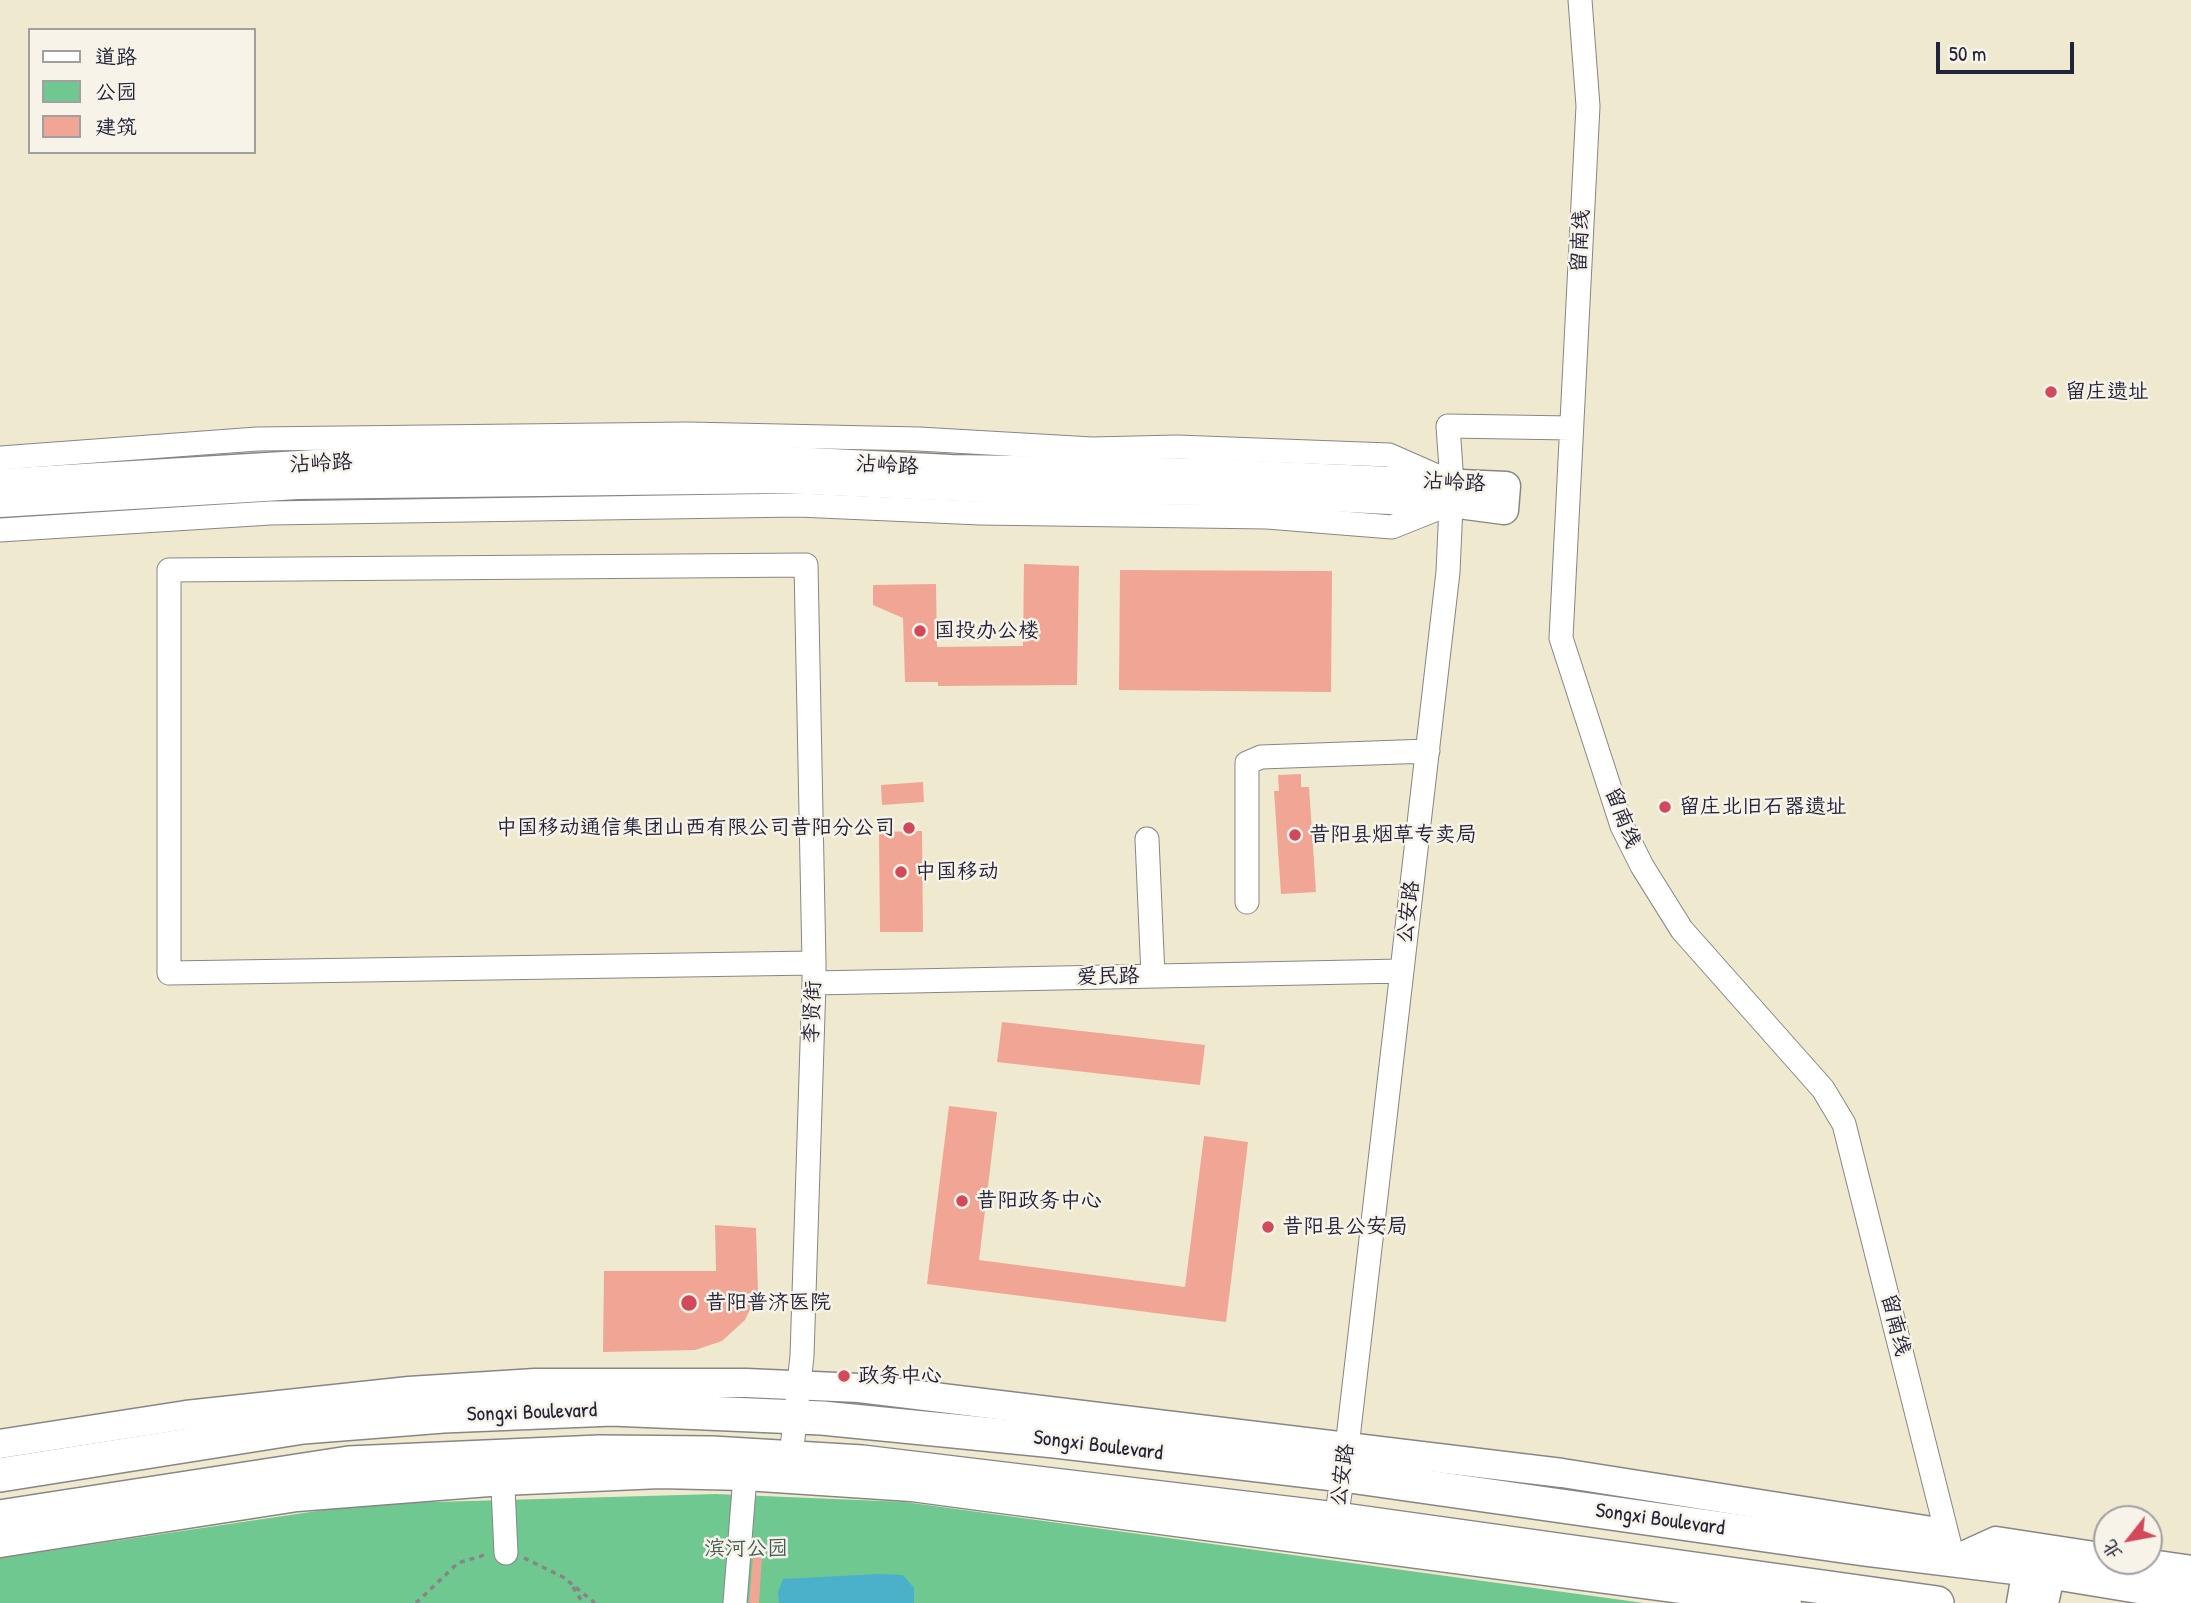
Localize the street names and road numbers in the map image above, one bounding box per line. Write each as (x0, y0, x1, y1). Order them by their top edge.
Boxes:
street label: 留南线 (1567, 209, 1595, 273)
street label: 沾岭路 (289, 450, 353, 478)
street label: 沾岭路 (855, 452, 919, 480)
street label: 沾岭路 (1422, 469, 1486, 497)
street label: 留南线 (1599, 784, 1645, 852)
street label: 公安路 (1393, 879, 1425, 945)
street label: 爱民路 (1076, 964, 1140, 990)
street label: 李贤街 (799, 980, 827, 1044)
street label: 留南线 (1875, 1291, 1915, 1359)
street label: Songxi Boulevard (466, 1398, 598, 1428)
street label: Songxi Boulevard (1032, 1426, 1164, 1466)
street label: 公安路 (1326, 1442, 1360, 1508)
street label: Songxi Boulevard (1594, 1498, 1726, 1542)

